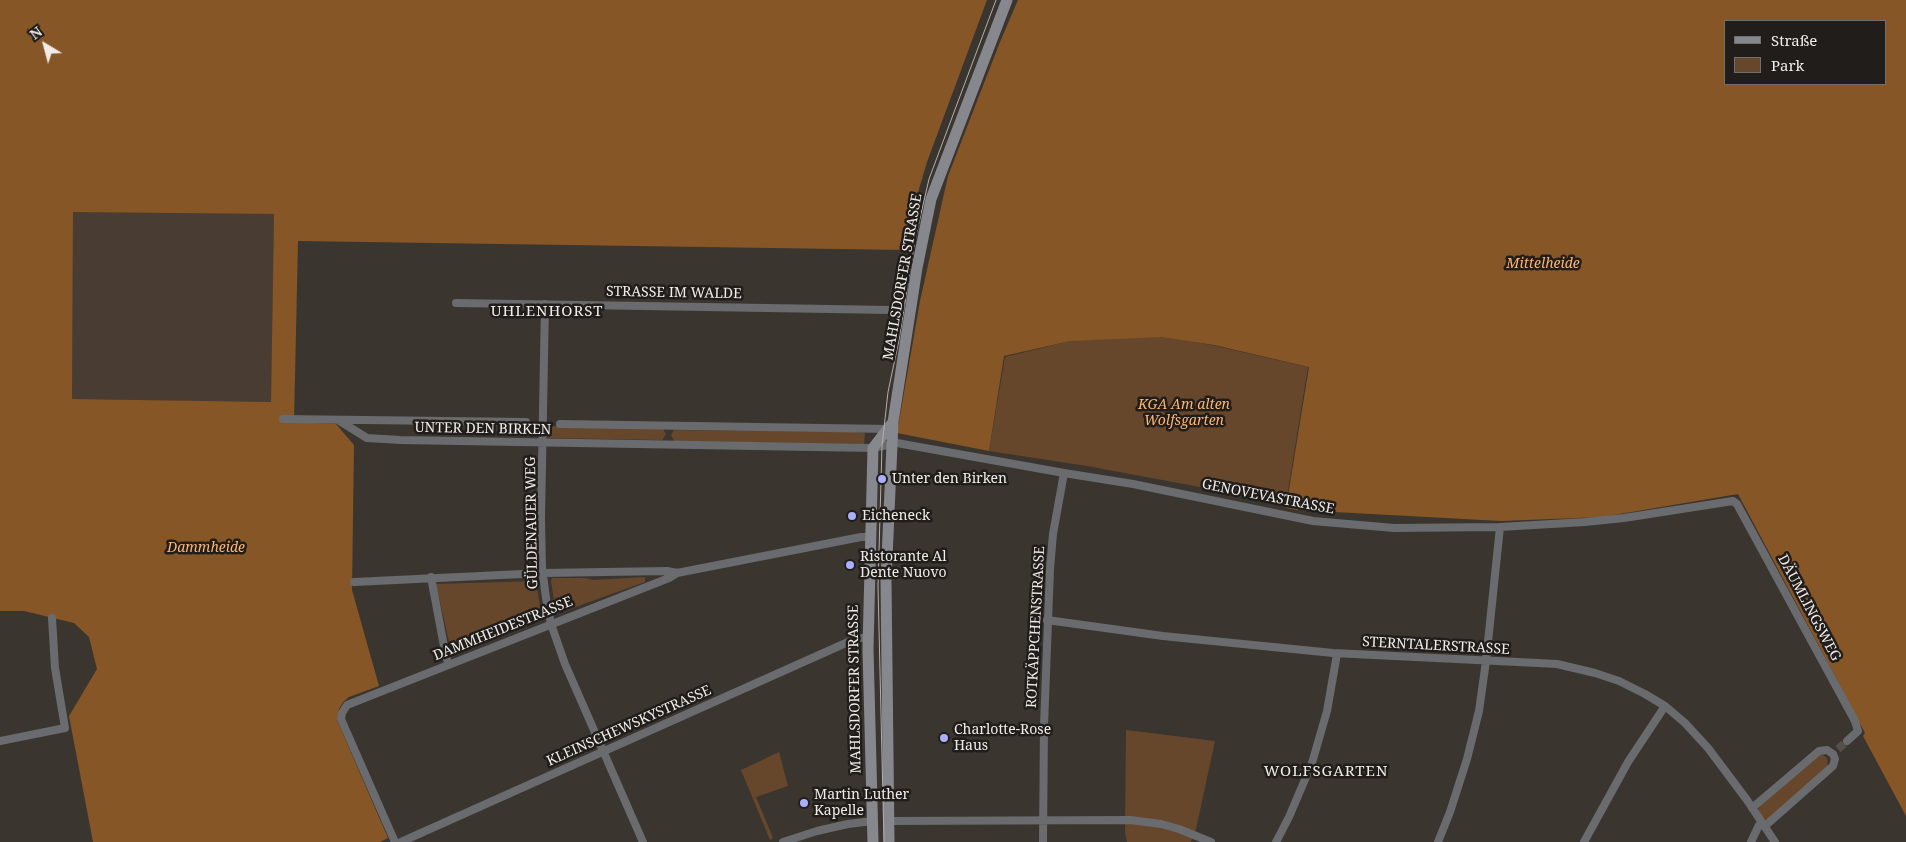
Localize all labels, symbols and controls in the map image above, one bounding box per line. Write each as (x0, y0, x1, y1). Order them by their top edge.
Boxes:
north arrow (20, 20, 70, 70)
legend (1724, 20, 1886, 85)
text: N (26, 22, 46, 44)
text: Straße (1771, 30, 1817, 50)
text: Park (1771, 55, 1804, 75)
street label: MAHLSDORFER STRASSE (880, 192, 926, 362)
park label: Mittelheide (1506, 256, 1580, 272)
street label: STRASSE IM WALDE (606, 283, 742, 303)
district label: UHLENHORST (489, 303, 605, 321)
park label: KGA Am alten Wolfsgarten (1138, 397, 1230, 430)
street label: UNTER DEN BIRKEN (414, 419, 552, 439)
street label: GÜLDENAUER WEG (522, 456, 542, 590)
place label: Unter den Birken (892, 471, 1007, 487)
marker: Unter den Birken (876, 473, 888, 485)
street label: GENOVEVASTRASSE (1200, 476, 1336, 518)
place label: Eicheneck (862, 508, 930, 524)
marker: Eicheneck (846, 510, 858, 522)
park label: Dammheide (167, 540, 245, 556)
street label: ROTKÄPPCHENSTRASSE (1023, 546, 1049, 708)
place label: Ristorante Al Dente Nuovo (860, 549, 947, 582)
street label: DÄUMLINGSWEG (1774, 552, 1844, 664)
marker: Ristorante Al Dente Nuovo (844, 559, 856, 571)
street label: DAMMHEIDESTRASSE (431, 593, 575, 665)
street label: MAHLSDORFER STRASSE (845, 604, 865, 774)
street label: STERNTALERSTRASSE (1362, 634, 1510, 658)
street label: KLEINSCHEWSKYSTRASSE (544, 682, 714, 770)
place label: Charlotte-Rose Haus (954, 722, 1051, 754)
marker: Charlotte-Rose Haus (938, 732, 950, 744)
district label: WOLFSGARTEN (1262, 763, 1390, 781)
place label: Martin Luther Kapelle (814, 787, 909, 820)
marker: Martin Luther Kapelle (798, 797, 810, 809)

